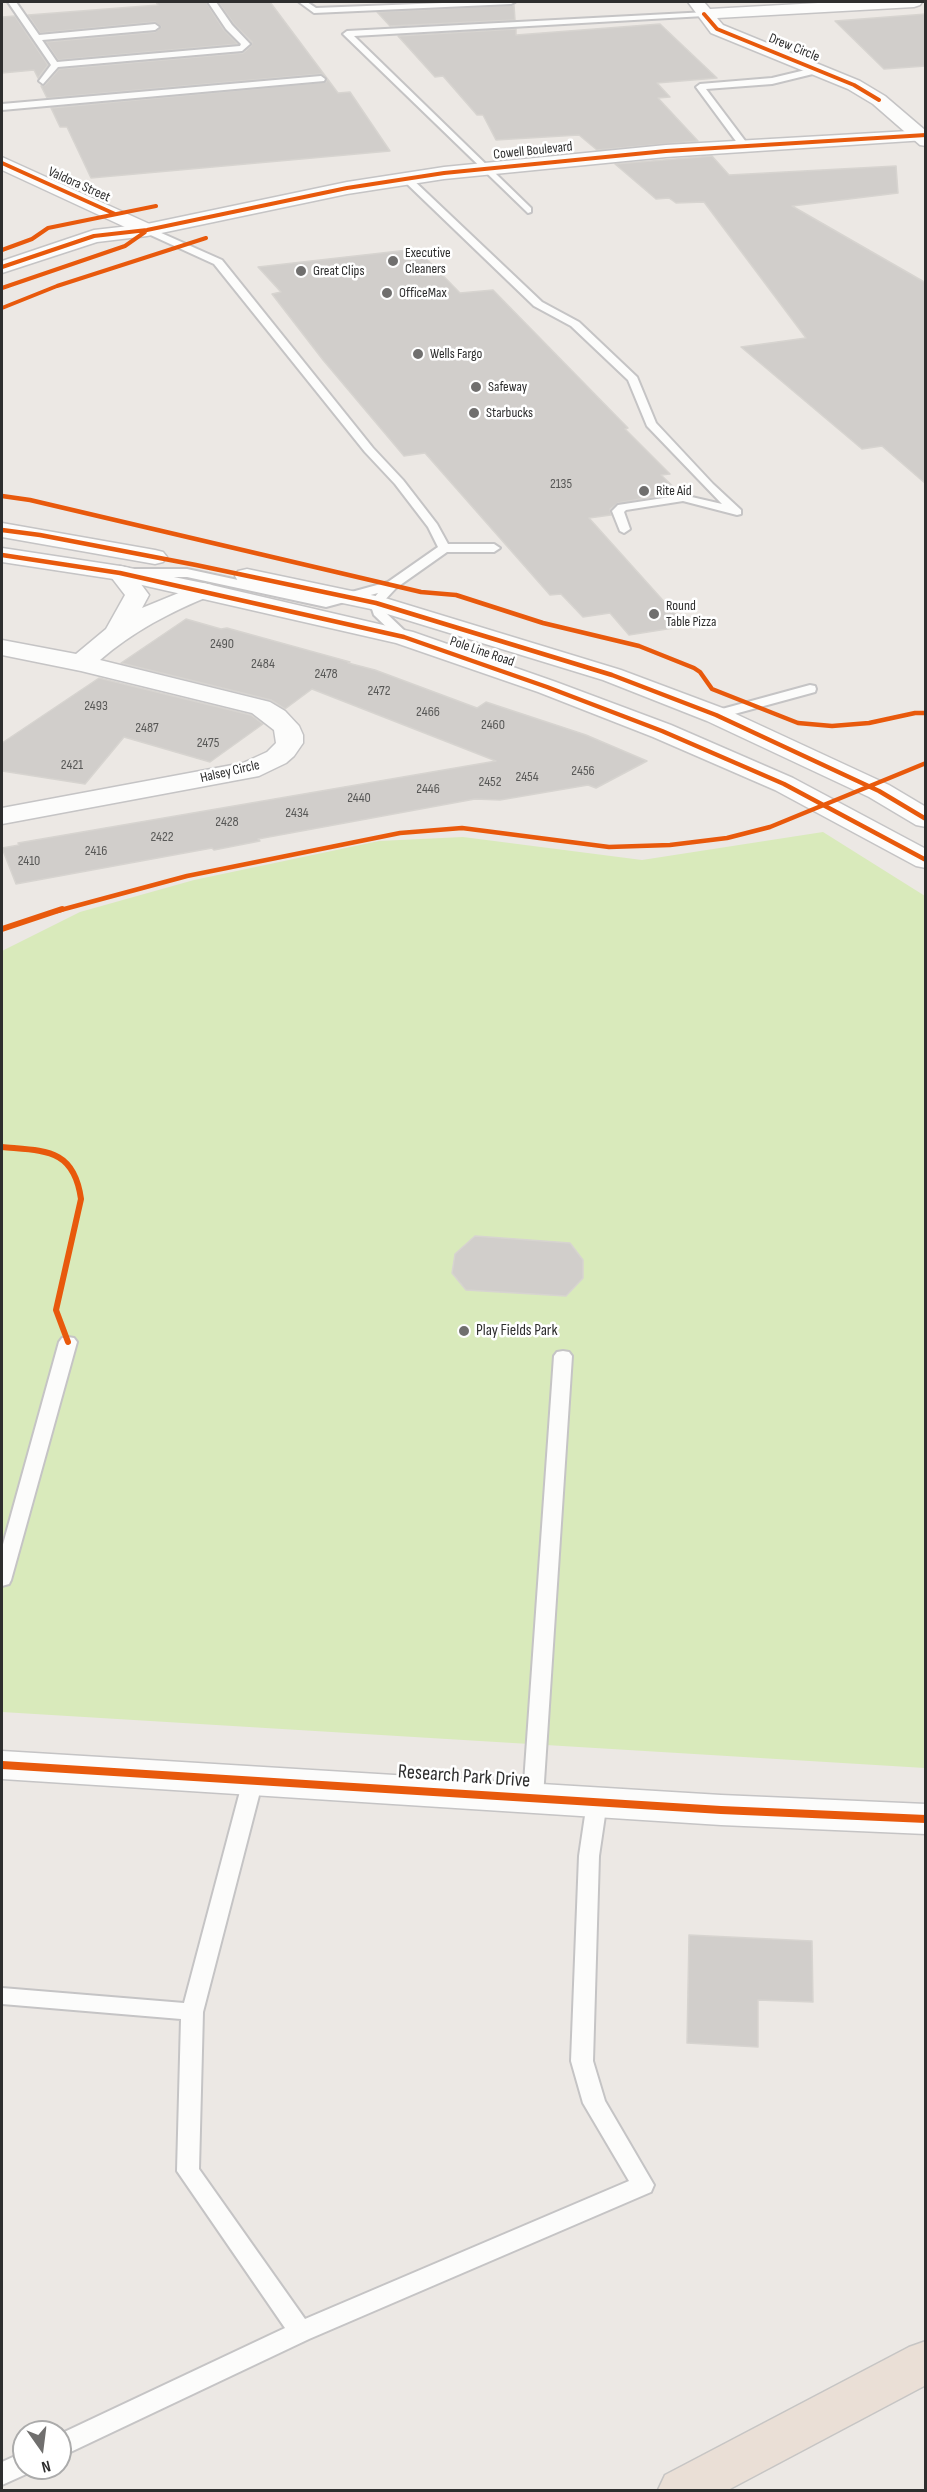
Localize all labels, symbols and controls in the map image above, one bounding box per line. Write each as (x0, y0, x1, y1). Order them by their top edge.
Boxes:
street label: Drew Circle (766, 30, 822, 66)
street label: Cowell Boulevard (493, 138, 573, 164)
street label: Valdora Street (45, 164, 113, 206)
place label: Executive Cleaners (405, 245, 451, 278)
marker: Executive Cleaners (386, 254, 400, 268)
place label: Great Clips (313, 263, 364, 279)
marker: Great Clips (294, 264, 308, 278)
place label: OfficeMax (399, 285, 447, 301)
marker: OfficeMax (380, 286, 394, 300)
place label: Wells Fargo (430, 346, 482, 362)
marker: Wells Fargo (411, 347, 425, 361)
place label: Safeway (488, 379, 527, 395)
marker: Safeway (469, 380, 483, 394)
place label: Starbucks (486, 405, 533, 421)
marker: Starbucks (467, 406, 481, 420)
house number: 2135 (550, 476, 572, 492)
place label: Rite Aid (656, 483, 692, 499)
marker: Rite Aid (637, 484, 651, 498)
place label: Round Table Pizza (666, 598, 716, 630)
marker: Round Table Pizza (647, 607, 661, 621)
street label: Pole Line Road (448, 633, 516, 671)
house number: 2490 (210, 636, 234, 652)
house number: 2484 (251, 656, 275, 672)
house number: 2478 (314, 666, 338, 682)
house number: 2472 (368, 683, 390, 699)
house number: 2493 (84, 698, 108, 714)
house number: 2466 (416, 704, 440, 720)
house number: 2460 (481, 717, 505, 733)
house number: 2487 (135, 720, 159, 736)
house number: 2475 (197, 735, 219, 751)
house number: 2421 (61, 757, 83, 773)
street label: Halsey Circle (199, 757, 261, 787)
house number: 2456 (571, 763, 595, 779)
house number: 2454 (515, 769, 539, 785)
house number: 2452 (479, 774, 501, 790)
house number: 2446 (416, 781, 440, 797)
house number: 2440 (347, 790, 371, 806)
house number: 2434 (285, 805, 309, 821)
house number: 2428 (215, 814, 239, 830)
house number: 2422 (150, 829, 174, 845)
house number: 2416 (85, 843, 107, 859)
house number: 2410 (18, 853, 40, 869)
place label: Play Fields Park (476, 1321, 558, 1341)
marker: Play Fields Park (457, 1324, 471, 1338)
street label: Research Park Drive (397, 1760, 531, 1794)
north arrow (12, 2420, 72, 2480)
text: N (40, 2456, 52, 2476)

